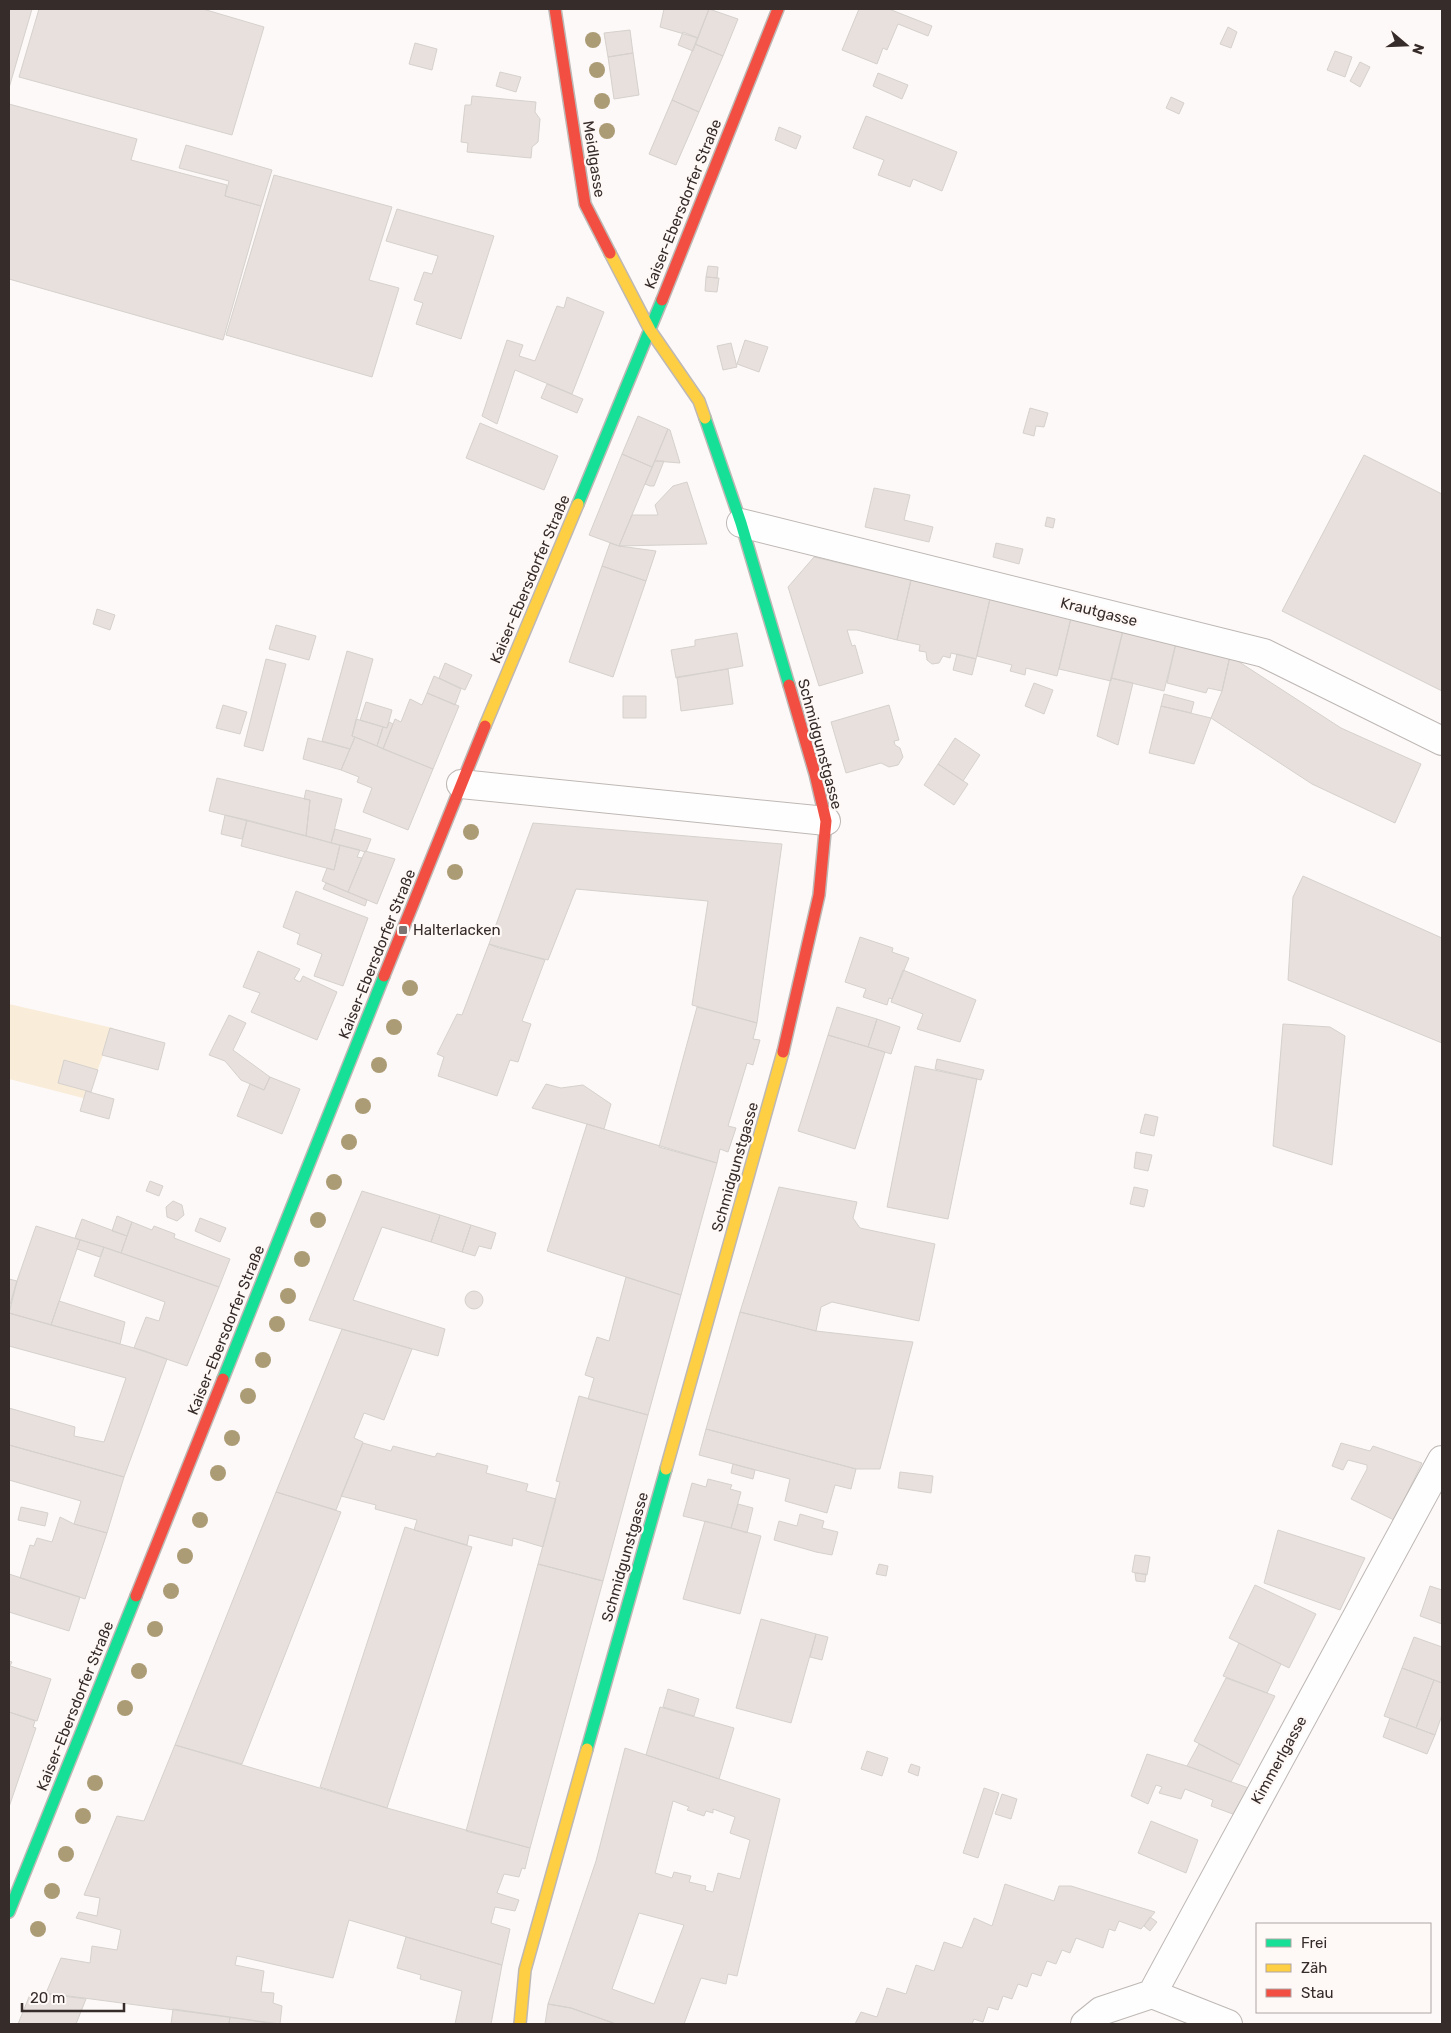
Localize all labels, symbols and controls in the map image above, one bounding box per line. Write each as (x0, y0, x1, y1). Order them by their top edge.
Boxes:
north arrow (1381, 20, 1431, 70)
text: N (1408, 42, 1427, 57)
street label: Kaiser-Ebersdorfer Straße (641, 116, 725, 292)
street label: Meidlgasse (579, 119, 609, 199)
street label: Kaiser-Ebersdorfer Straße (486, 492, 574, 666)
street label: Krautgasse (1059, 594, 1139, 630)
street label: Schmidgunstgasse (794, 677, 846, 811)
street label: Kaiser-Ebersdorfer Straße (335, 866, 419, 1042)
place label: Halterlacken (413, 921, 501, 939)
marker: Halterlacken (397, 924, 409, 936)
street label: Schmidgunstgasse (708, 1100, 762, 1234)
street label: Kaiser-Ebersdorfer Straße (184, 1242, 268, 1418)
street label: Schmidgunstgasse (598, 1490, 652, 1624)
street label: Kaiser-Ebersdorfer Straße (33, 1618, 117, 1794)
street label: Kimmerlgasse (1247, 1713, 1311, 1807)
legend (1256, 1923, 1431, 2013)
text: Frei (1301, 1934, 1327, 1952)
text: Zäh (1301, 1959, 1327, 1977)
scale bar (22, 1980, 125, 2012)
text: Stau (1301, 1984, 1334, 2002)
text: 20 m (30, 1989, 65, 2007)

